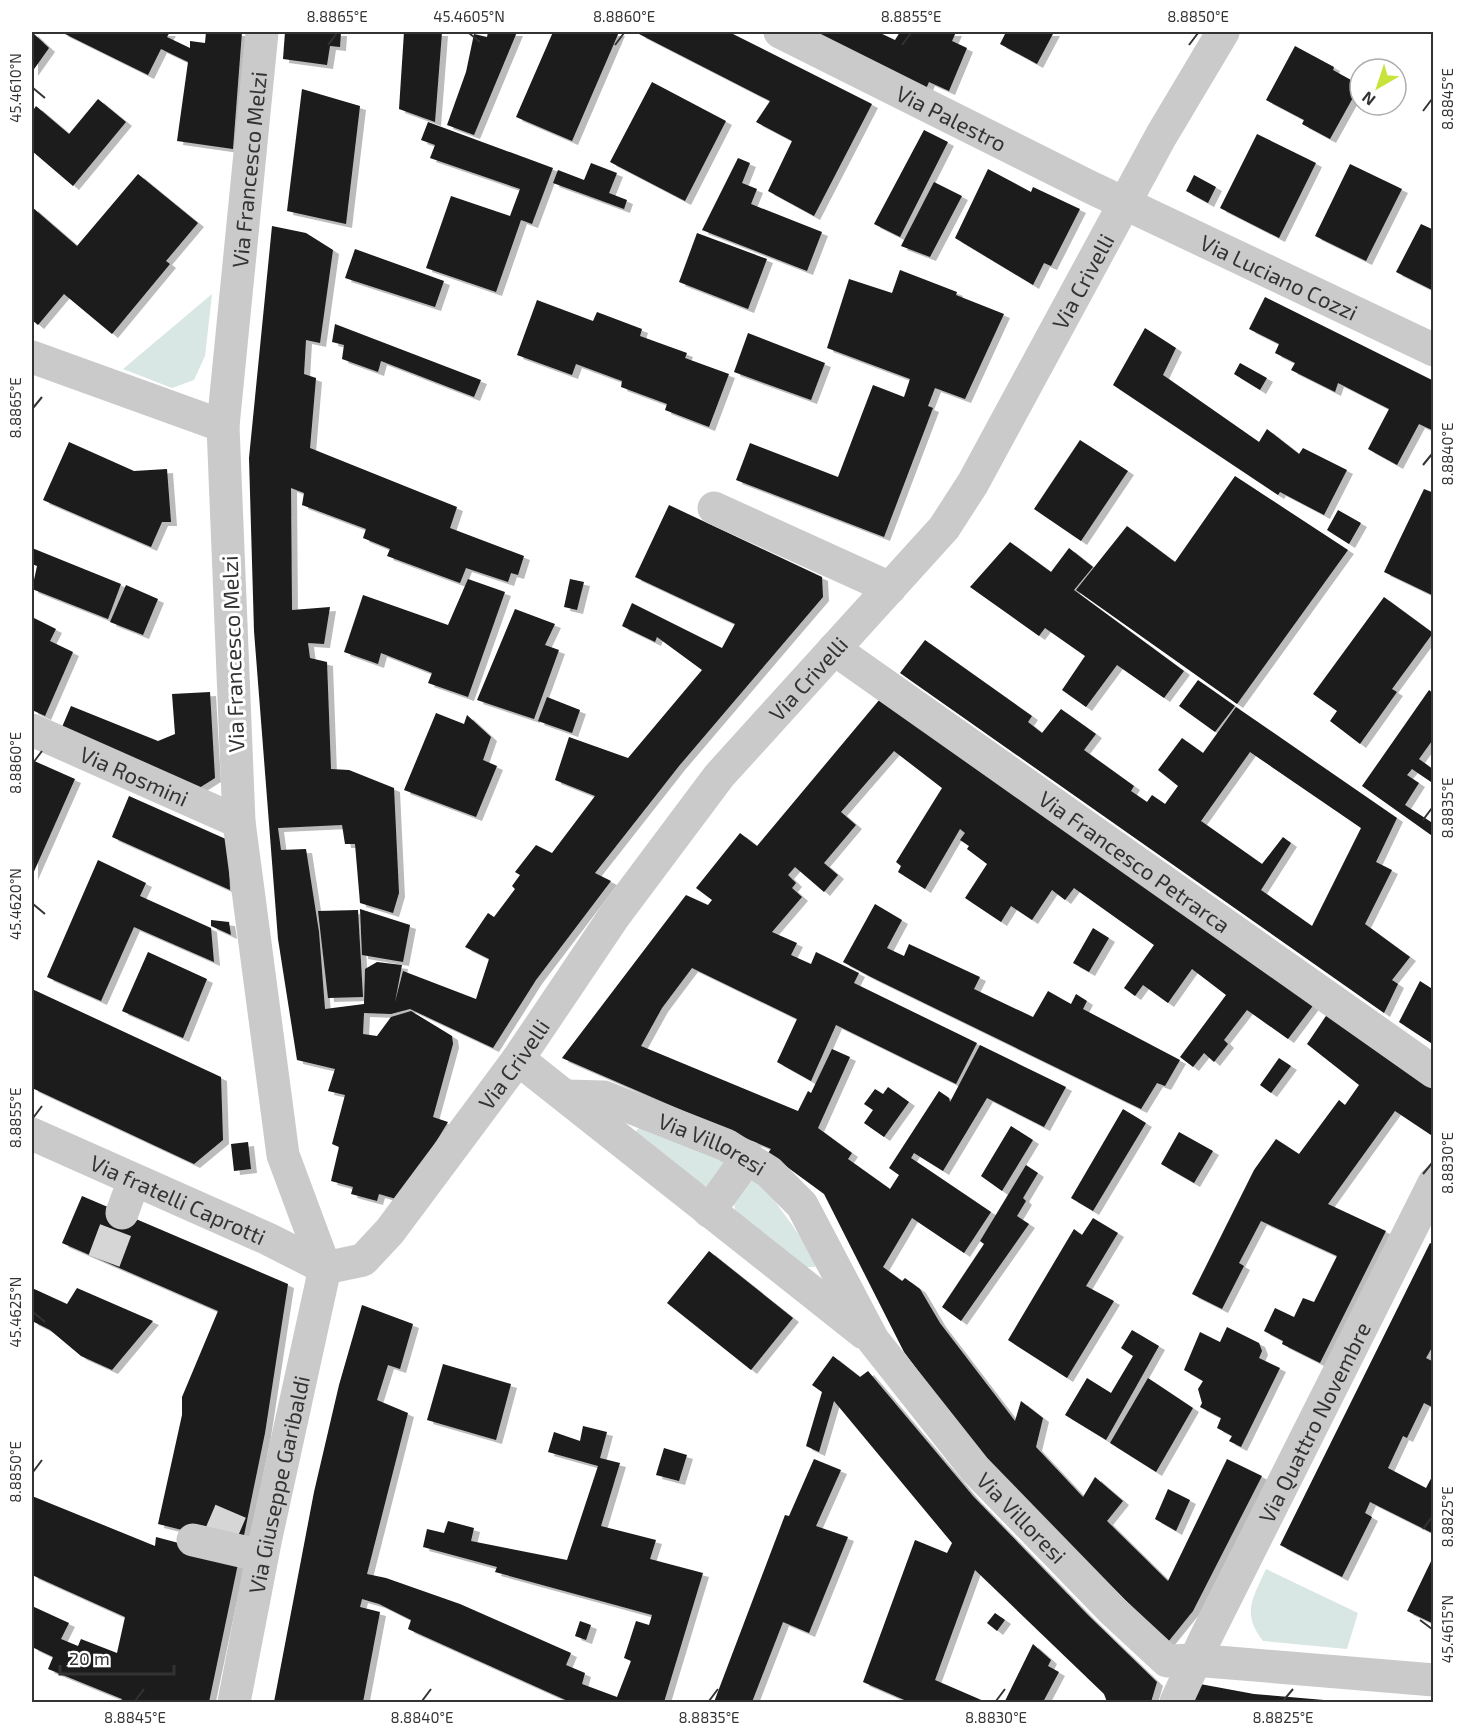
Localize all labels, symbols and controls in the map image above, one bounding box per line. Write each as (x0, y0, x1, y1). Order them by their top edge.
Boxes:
text: 8.8865°E (306, 7, 368, 25)
text: 45.4605°N (433, 7, 505, 25)
text: 8.8860°E (593, 7, 655, 25)
text: 8.8855°E (881, 7, 941, 25)
text: 8.8850°E (1167, 7, 1229, 25)
text: 45.4610°N (6, 53, 24, 123)
north arrow (1348, 57, 1408, 117)
text: 8.8845°E (1438, 68, 1456, 130)
street label: Via Francesco Melzi (226, 70, 271, 269)
street label: Via Palestro (892, 79, 1011, 156)
text: N (1358, 88, 1379, 110)
street label: Via Luciano Cozzi (1196, 228, 1362, 325)
street label: Via Crivelli (1046, 229, 1119, 333)
text: 8.8865°E (6, 377, 24, 439)
text: 8.8840°E (1438, 423, 1456, 485)
street label: Via Francesco Melzi (216, 555, 248, 753)
street label: Via Crivelli (763, 631, 852, 726)
text: 8.8860°E (6, 732, 24, 794)
street label: Via Rosmini (76, 740, 193, 811)
text: 8.8835°E (1438, 778, 1456, 838)
street label: Via Francesco Petrarca (1034, 785, 1235, 937)
text: 45.4620°N (6, 868, 24, 940)
street label: Via Crivelli (472, 1014, 554, 1114)
text: 8.8855°E (6, 1088, 24, 1148)
street label: Via Villoresi (655, 1107, 771, 1180)
text: 8.8830°E (1438, 1132, 1456, 1194)
street label: Via fratelli Caprotti (86, 1149, 270, 1249)
text: 45.4625°N (6, 1277, 24, 1347)
street label: Via Quattro Novembre (1253, 1317, 1375, 1527)
street label: Via Giuseppe Garibaldi (242, 1373, 314, 1596)
text: 8.8850°E (6, 1441, 24, 1503)
street label: Via Villoresi (972, 1466, 1072, 1568)
text: 8.8825°E (1438, 1486, 1456, 1548)
text: 45.4615°N (1438, 1595, 1456, 1663)
scale bar (60, 1638, 174, 1676)
text: 20 m (69, 1647, 110, 1669)
text: 8.8845°E (104, 1708, 166, 1726)
text: 8.8840°E (391, 1708, 453, 1726)
text: 8.8835°E (679, 1708, 739, 1726)
text: 8.8830°E (965, 1708, 1027, 1726)
text: 8.8825°E (1252, 1708, 1314, 1726)

